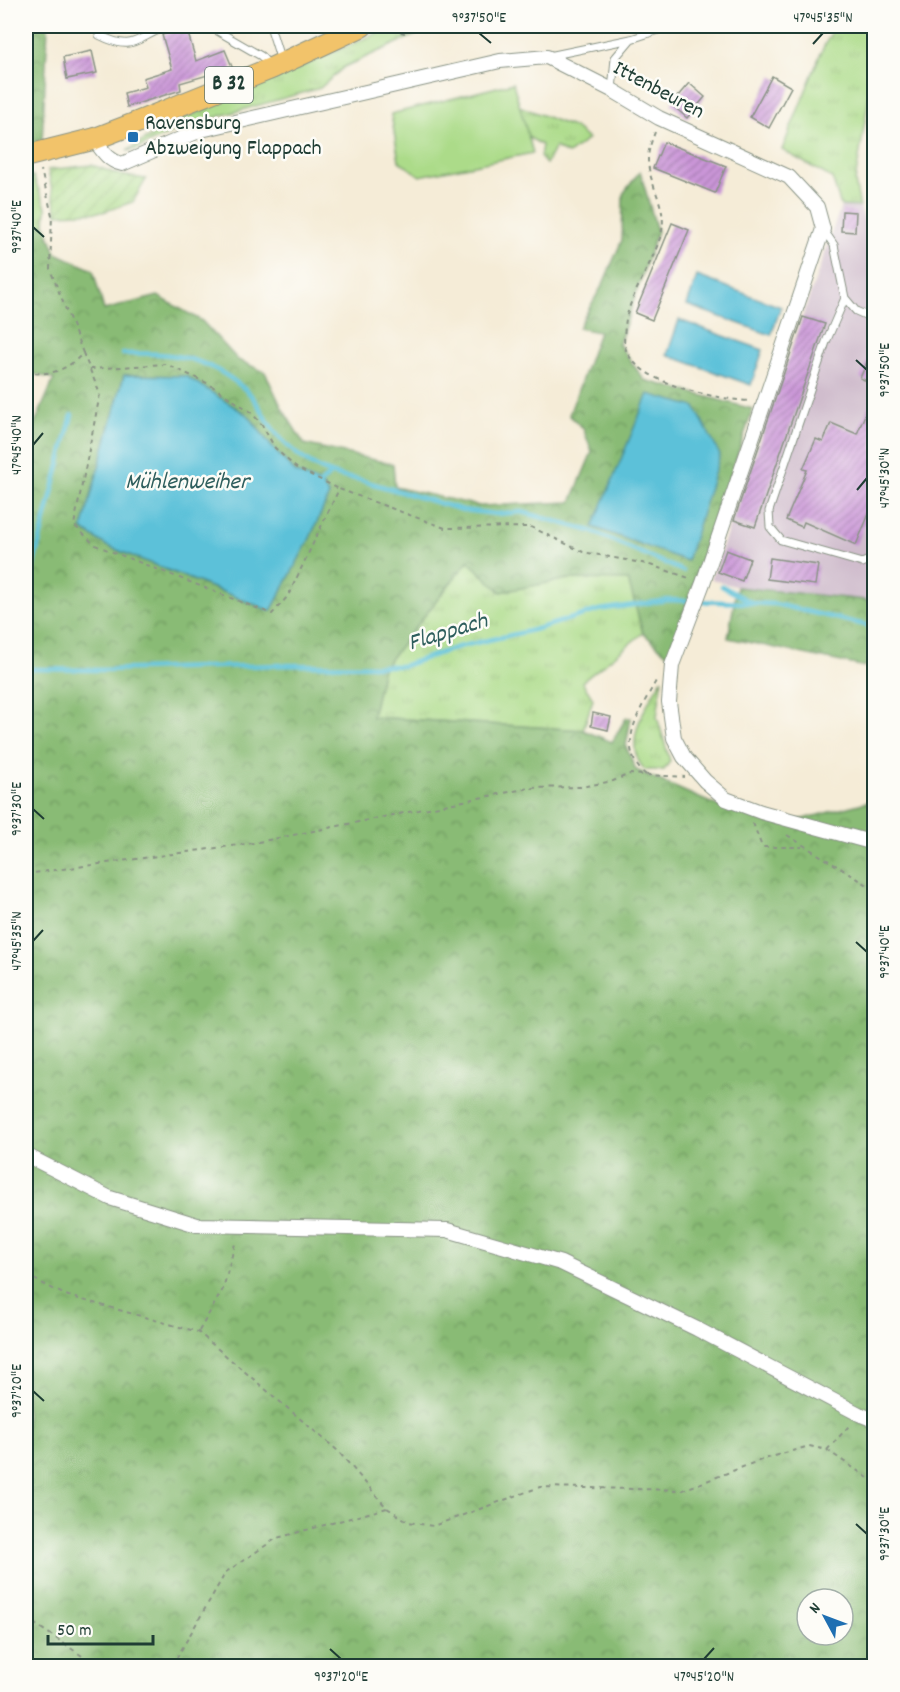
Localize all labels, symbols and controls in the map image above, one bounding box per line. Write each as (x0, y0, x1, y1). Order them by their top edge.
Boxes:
text: 9°37'50"E (452, 8, 506, 30)
text: 47°45'35"N (793, 8, 853, 30)
street label: Ittenbeuren (607, 54, 709, 128)
road number: B 32 (205, 67, 253, 103)
place label: Ravensburg Abzweigung Flappach (145, 109, 322, 165)
marker: Ravensburg Abzweigung Flappach (126, 130, 140, 144)
text: 9°37'40"E (7, 200, 29, 254)
text: 9°37'50"E (875, 343, 897, 397)
text: 47°45'40"N (7, 415, 29, 475)
text: 47°45'30"N (875, 448, 897, 508)
water label: Mühlenweiher (125, 466, 252, 500)
water label: Flappach (404, 605, 493, 661)
text: 9°37'30"E (7, 782, 29, 836)
text: 47°45'35"N (7, 911, 29, 971)
text: 9°37'40"E (875, 925, 897, 979)
text: 9°37'20"E (7, 1364, 29, 1418)
text: 9°37'30"E (875, 1507, 897, 1561)
north arrow (795, 1587, 855, 1647)
text: N (804, 1598, 827, 1619)
scale bar (48, 1608, 153, 1646)
text: 50 m (57, 1619, 92, 1644)
text: 9°37'20"E (314, 1667, 368, 1689)
text: 47°45'20"N (674, 1667, 734, 1689)

